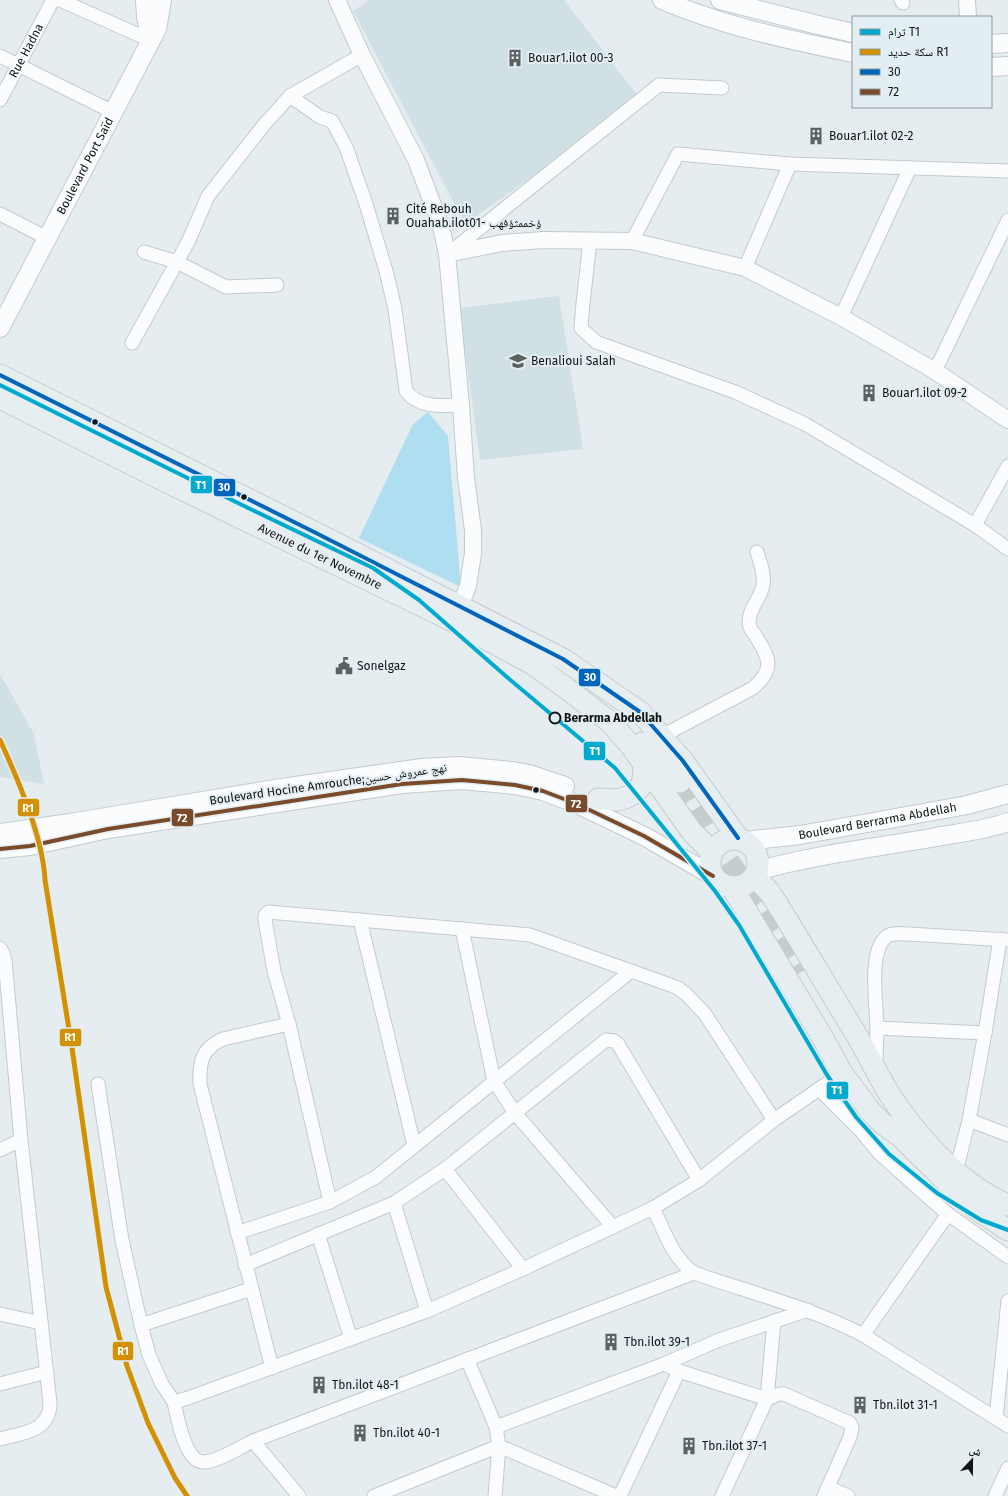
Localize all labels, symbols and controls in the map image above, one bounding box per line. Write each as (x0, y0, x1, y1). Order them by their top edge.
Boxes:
legend (852, 16, 992, 108)
street label: Rue Hadna (6, 21, 46, 80)
text: ترام T1 (888, 25, 920, 40)
text: سكة حديد R1 (888, 45, 949, 59)
building icon: Bouar1.ilot 00-3 (505, 48, 525, 68)
place label: Bouar1.ilot 00-3 (528, 51, 614, 65)
text: 30 (888, 65, 901, 79)
text: 72 (888, 85, 899, 99)
street label: Boulevard Port Saïd (54, 115, 116, 217)
building icon: Bouar1.ilot 02-2 (806, 126, 826, 146)
place label: Bouar1.ilot 02-2 (829, 129, 914, 143)
place label: Cité Rebouh Ouahab.ilot01- ؤخممثؤفهب (406, 202, 541, 230)
building icon: Cité Rebouh Ouahab.ilot01- ؤخممثؤفهب (383, 206, 403, 226)
school or university icon: Benalioui Salah (508, 351, 528, 371)
place label: Benalioui Salah (531, 354, 616, 368)
building icon: Bouar1.ilot 09-2 (859, 383, 879, 403)
place label: Bouar1.ilot 09-2 (882, 386, 967, 400)
unlabelled marker (90, 417, 100, 427)
line badge: T1 (190, 475, 213, 494)
line badge: 30 (213, 478, 236, 497)
text: T1 (196, 479, 206, 492)
text: 30 (217, 481, 231, 494)
unlabelled marker (239, 492, 249, 502)
street label: Avenue du 1er Novembre (256, 520, 384, 592)
public building icon: Sonelgaz (334, 656, 354, 676)
place label: Sonelgaz (357, 659, 405, 673)
line badge: 30 (578, 668, 601, 687)
text: 30 (583, 671, 597, 684)
marker: Berarma Abdellah (548, 711, 562, 725)
place label: Berarma Abdellah (564, 711, 662, 725)
line badge: T1 (583, 741, 606, 761)
text: T1 (590, 745, 600, 758)
street label: Boulevard Hocine Amrouche;نهج عمروش حسين (208, 760, 448, 808)
unlabelled marker (531, 785, 541, 795)
line badge: 72 (565, 794, 588, 813)
line badge: R1 (17, 798, 40, 817)
text: 72 (571, 798, 582, 811)
street label: Boulevard Berrarma Abdellah (797, 800, 958, 842)
text: R1 (22, 802, 34, 815)
line badge: 72 (171, 808, 194, 827)
text: 72 (177, 812, 188, 825)
line badge: R1 (59, 1028, 82, 1047)
text: R1 (64, 1031, 76, 1044)
line badge: T1 (826, 1081, 849, 1100)
text: T1 (832, 1084, 842, 1097)
building icon: Tbn.ilot 39-1 (601, 1332, 621, 1352)
place label: Tbn.ilot 39-1 (624, 1335, 690, 1349)
line badge: R1 (112, 1341, 134, 1361)
text: R1 (117, 1345, 129, 1358)
building icon: Tbn.ilot 48-1 (309, 1375, 329, 1395)
place label: Tbn.ilot 48-1 (332, 1378, 399, 1392)
building icon: Tbn.ilot 31-1 (850, 1395, 870, 1415)
place label: Tbn.ilot 31-1 (873, 1398, 938, 1412)
building icon: Tbn.ilot 40-1 (350, 1423, 370, 1443)
place label: Tbn.ilot 40-1 (373, 1426, 440, 1440)
building icon: Tbn.ilot 37-1 (679, 1436, 699, 1456)
place label: Tbn.ilot 37-1 (702, 1439, 767, 1453)
north arrow (952, 1440, 992, 1480)
text: ش (967, 1443, 984, 1460)

